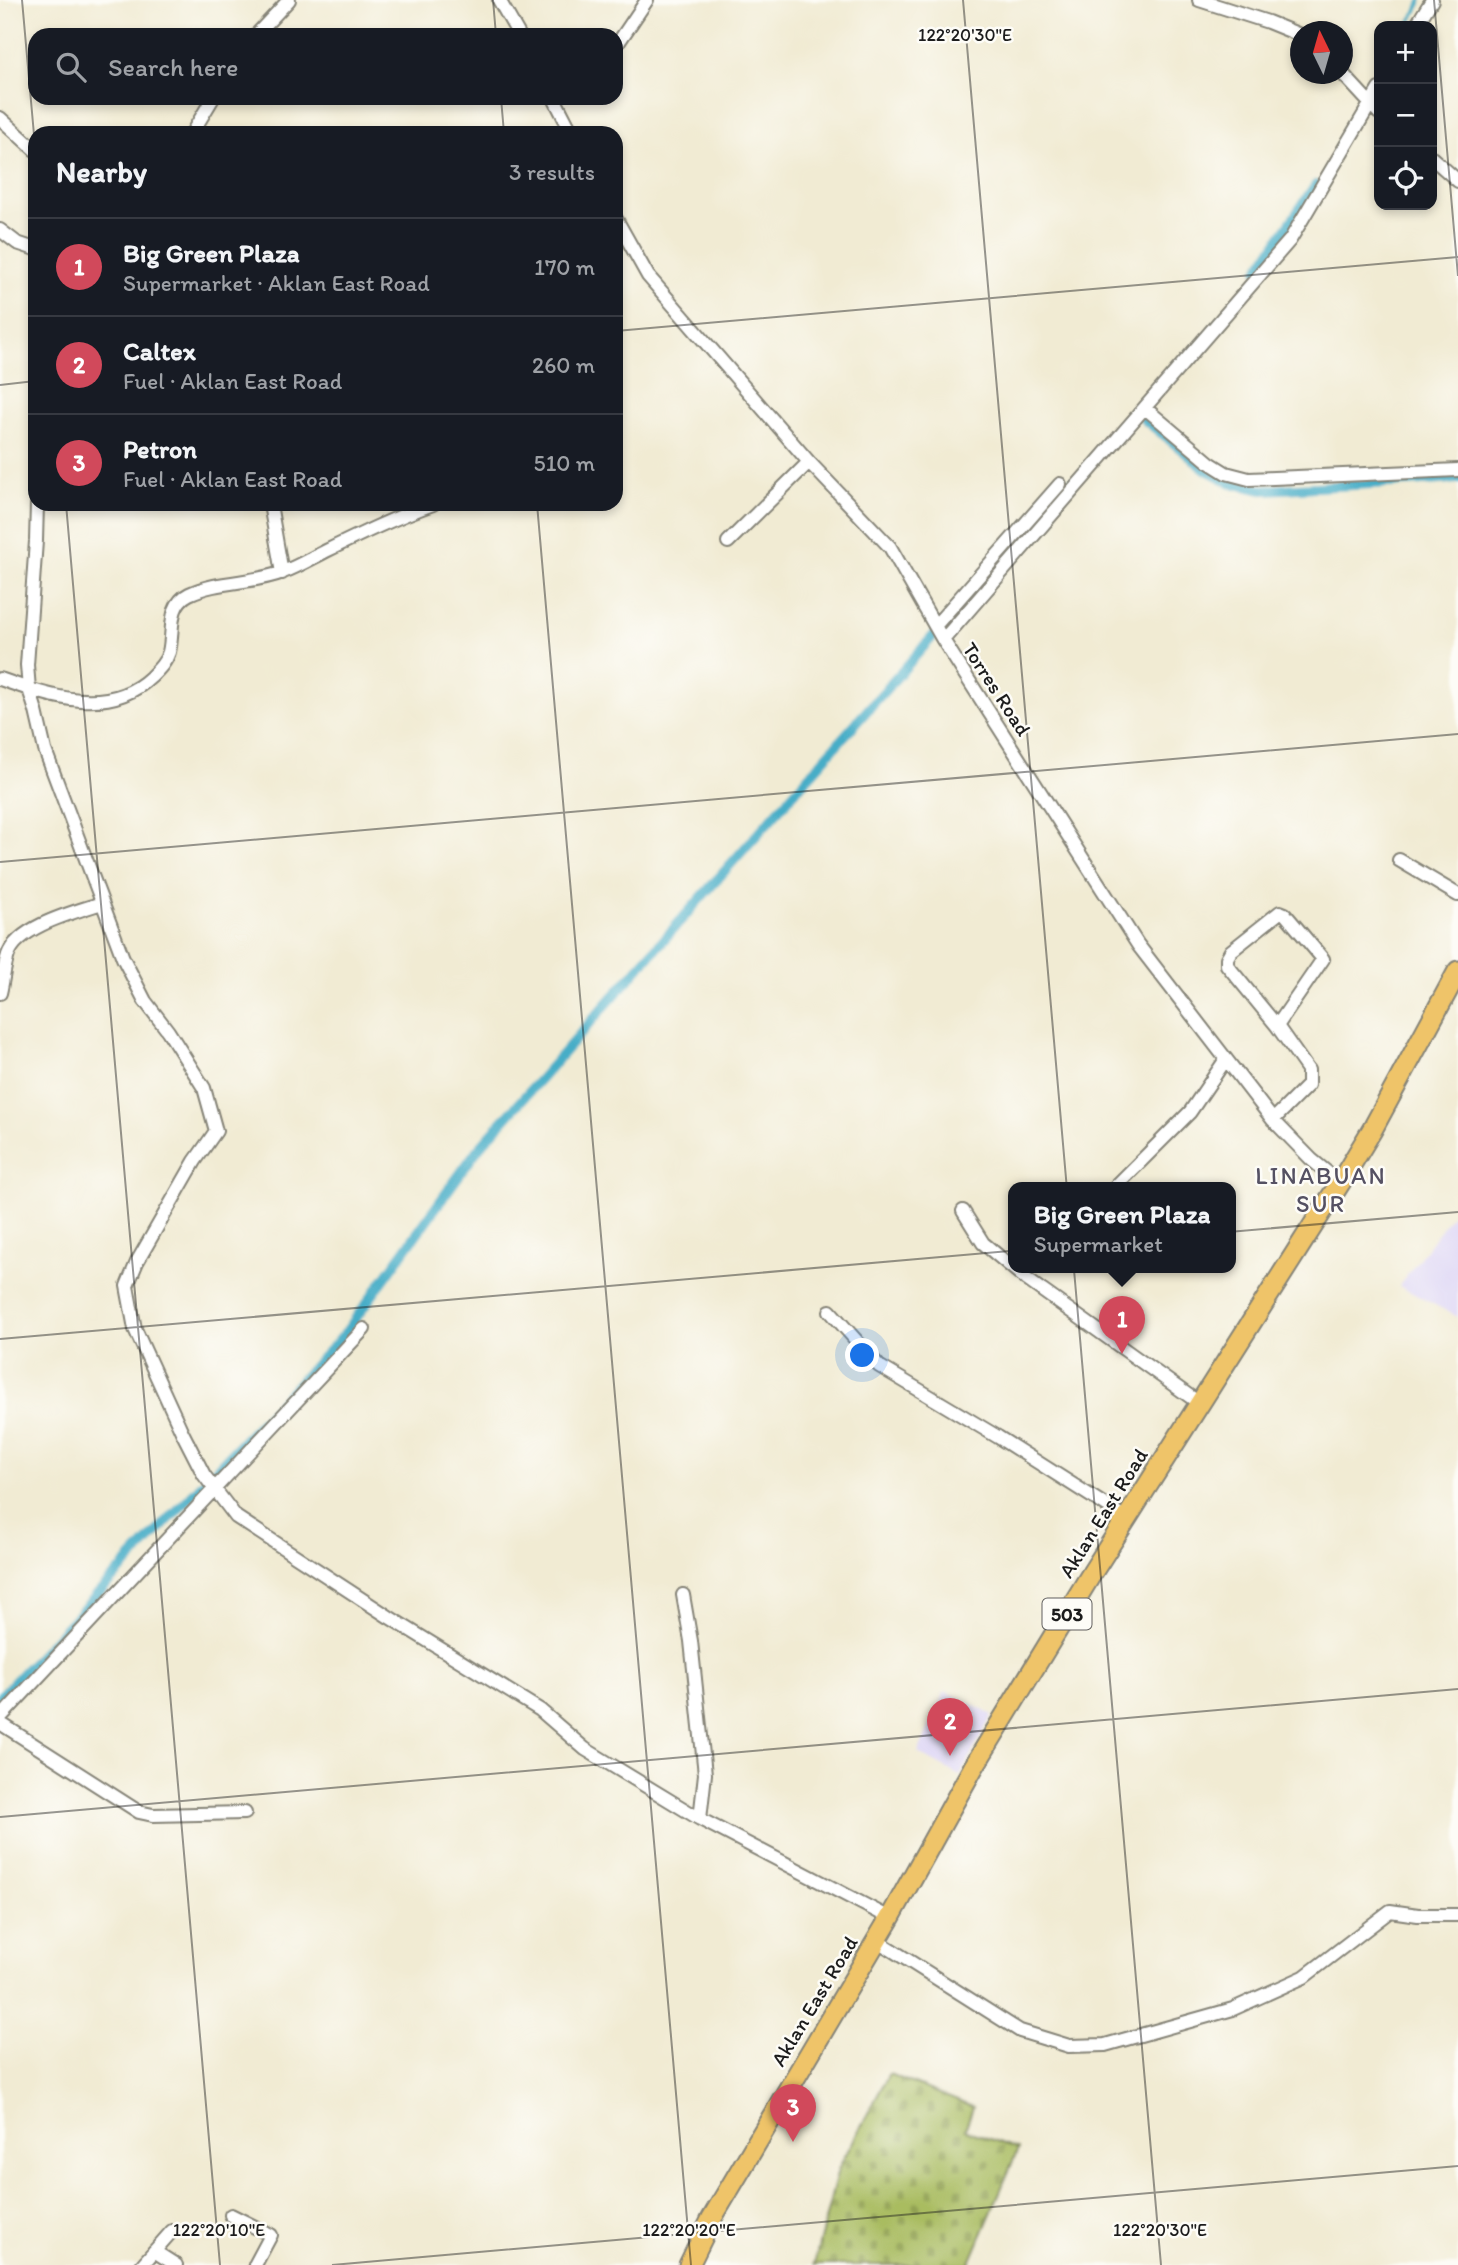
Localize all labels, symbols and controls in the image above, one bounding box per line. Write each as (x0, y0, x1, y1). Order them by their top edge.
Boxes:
north arrow (1290, 21, 1353, 84)
map controls (1374, 21, 1437, 210)
button: + (1374, 21, 1437, 84)
text: 122°20'30"E (918, 24, 1012, 46)
search box (28, 28, 623, 105)
icon: search (52, 48, 90, 86)
text: Search here (108, 51, 238, 83)
button: − (1374, 84, 1437, 147)
button: locate (1374, 147, 1437, 210)
text: Nearby (56, 153, 147, 190)
text: 3 results (509, 158, 595, 186)
text: Big Green Plaza (123, 237, 300, 269)
text: 1 (74, 253, 84, 281)
text: 170 m (534, 253, 595, 281)
text: Supermarket · Aklan East Road (123, 269, 430, 297)
text: Caltex (123, 335, 196, 367)
text: 2 (73, 351, 85, 379)
text: 260 m (532, 351, 595, 379)
text: Fuel · Aklan East Road (123, 367, 342, 395)
text: Petron (123, 433, 197, 465)
text: 3 (73, 449, 85, 477)
text: 510 m (534, 449, 595, 477)
text: Fuel · Aklan East Road (123, 465, 342, 493)
street label: Torres Road (957, 637, 1037, 741)
district label: LINABUAN SUR (1255, 1161, 1387, 1218)
popup (1008, 1182, 1236, 1273)
text: Big Green Plaza (1034, 1198, 1210, 1230)
text: Supermarket (1034, 1230, 1163, 1258)
pin: 1 (1099, 1296, 1145, 1354)
your location (845, 1338, 879, 1372)
street label: Aklan East Road (1053, 1443, 1153, 1582)
road number: 503 (1042, 1598, 1092, 1630)
pin: 2 (927, 1698, 973, 1756)
street label: Aklan East Road (765, 1931, 863, 2071)
pin: 3 (770, 2084, 816, 2142)
text: 122°20'10"E (173, 2219, 265, 2241)
text: 122°20'20"E (642, 2219, 736, 2241)
text: 122°20'30"E (1113, 2219, 1207, 2241)

